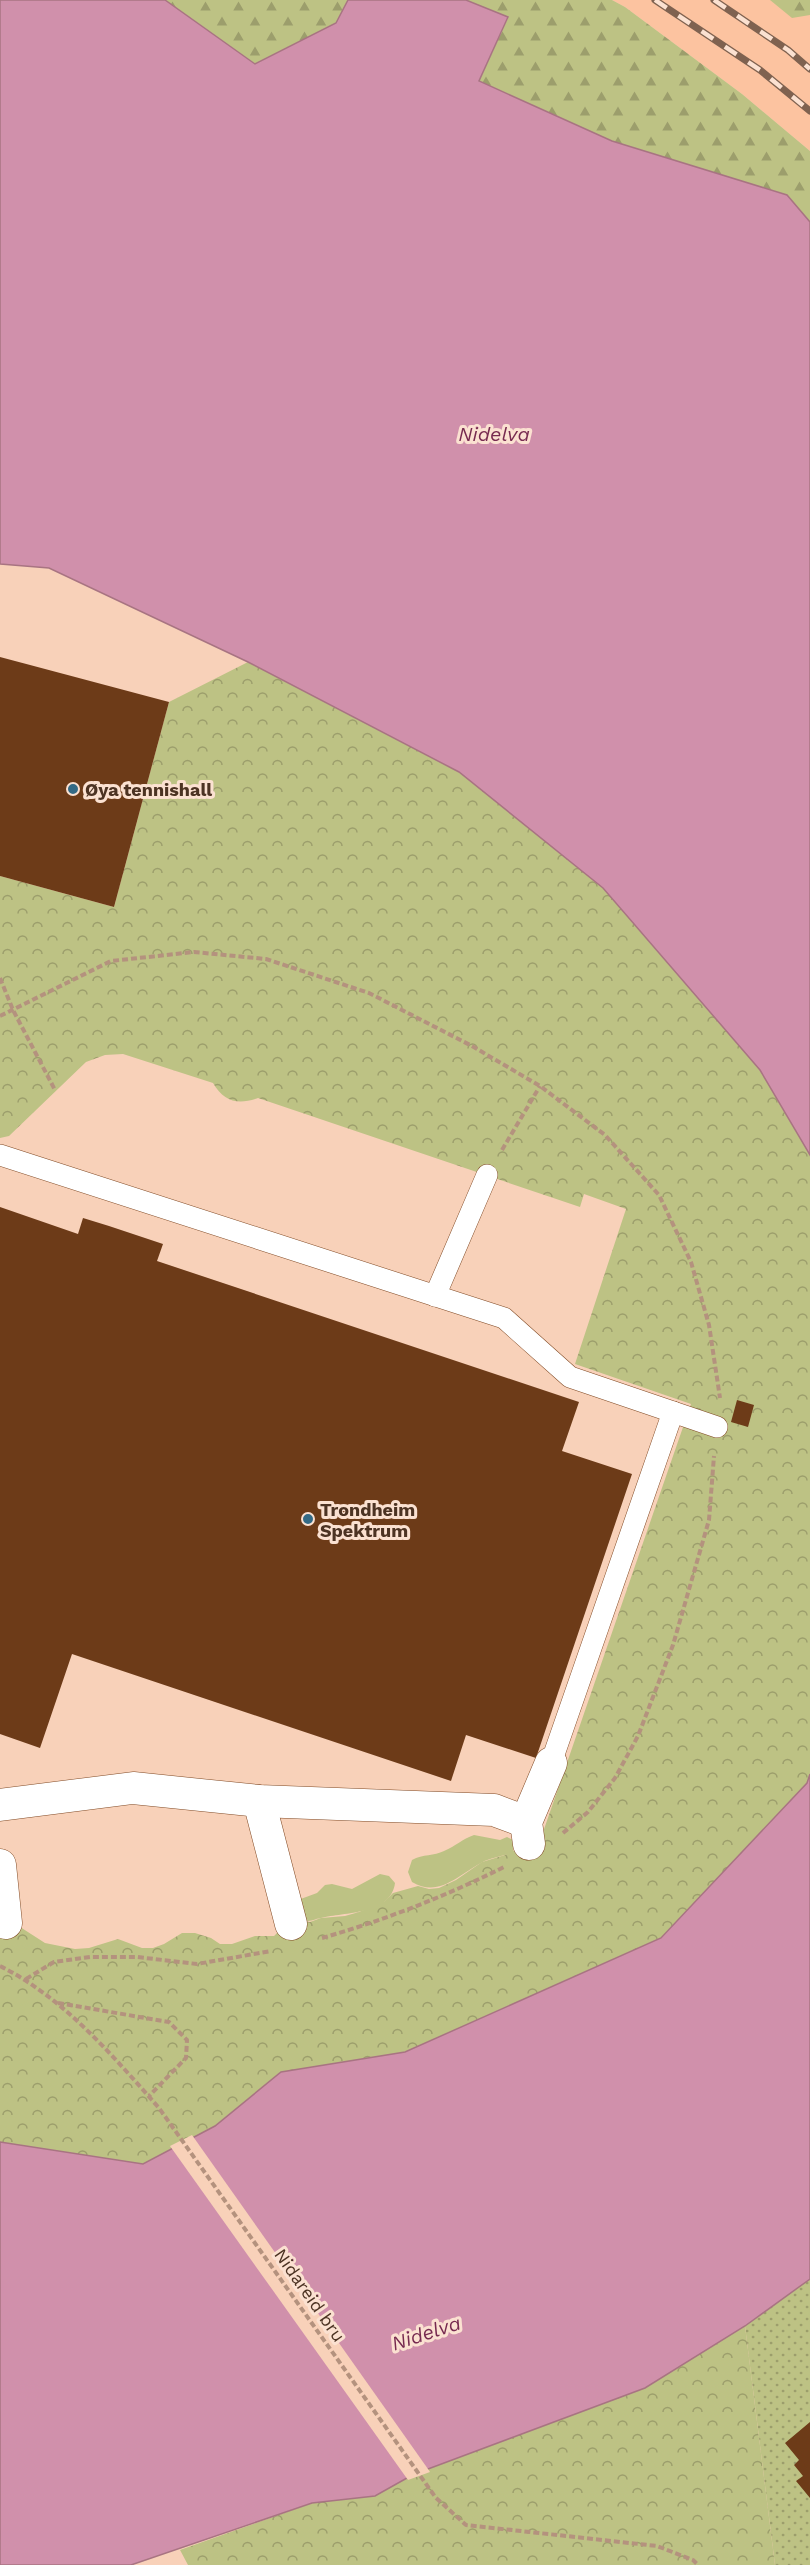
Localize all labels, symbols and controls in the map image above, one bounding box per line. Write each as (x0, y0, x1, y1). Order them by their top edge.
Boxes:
water label: Nidelva (458, 422, 530, 446)
place label: Øya tennishall (85, 779, 212, 800)
marker: Øya tennishall (66, 782, 80, 796)
place label: Trondheim Spektrum (320, 1499, 415, 1541)
marker: Trondheim Spektrum (301, 1512, 315, 1526)
street label: Nidareid bru (270, 2244, 350, 2346)
water label: Nidelva (388, 2311, 464, 2355)

